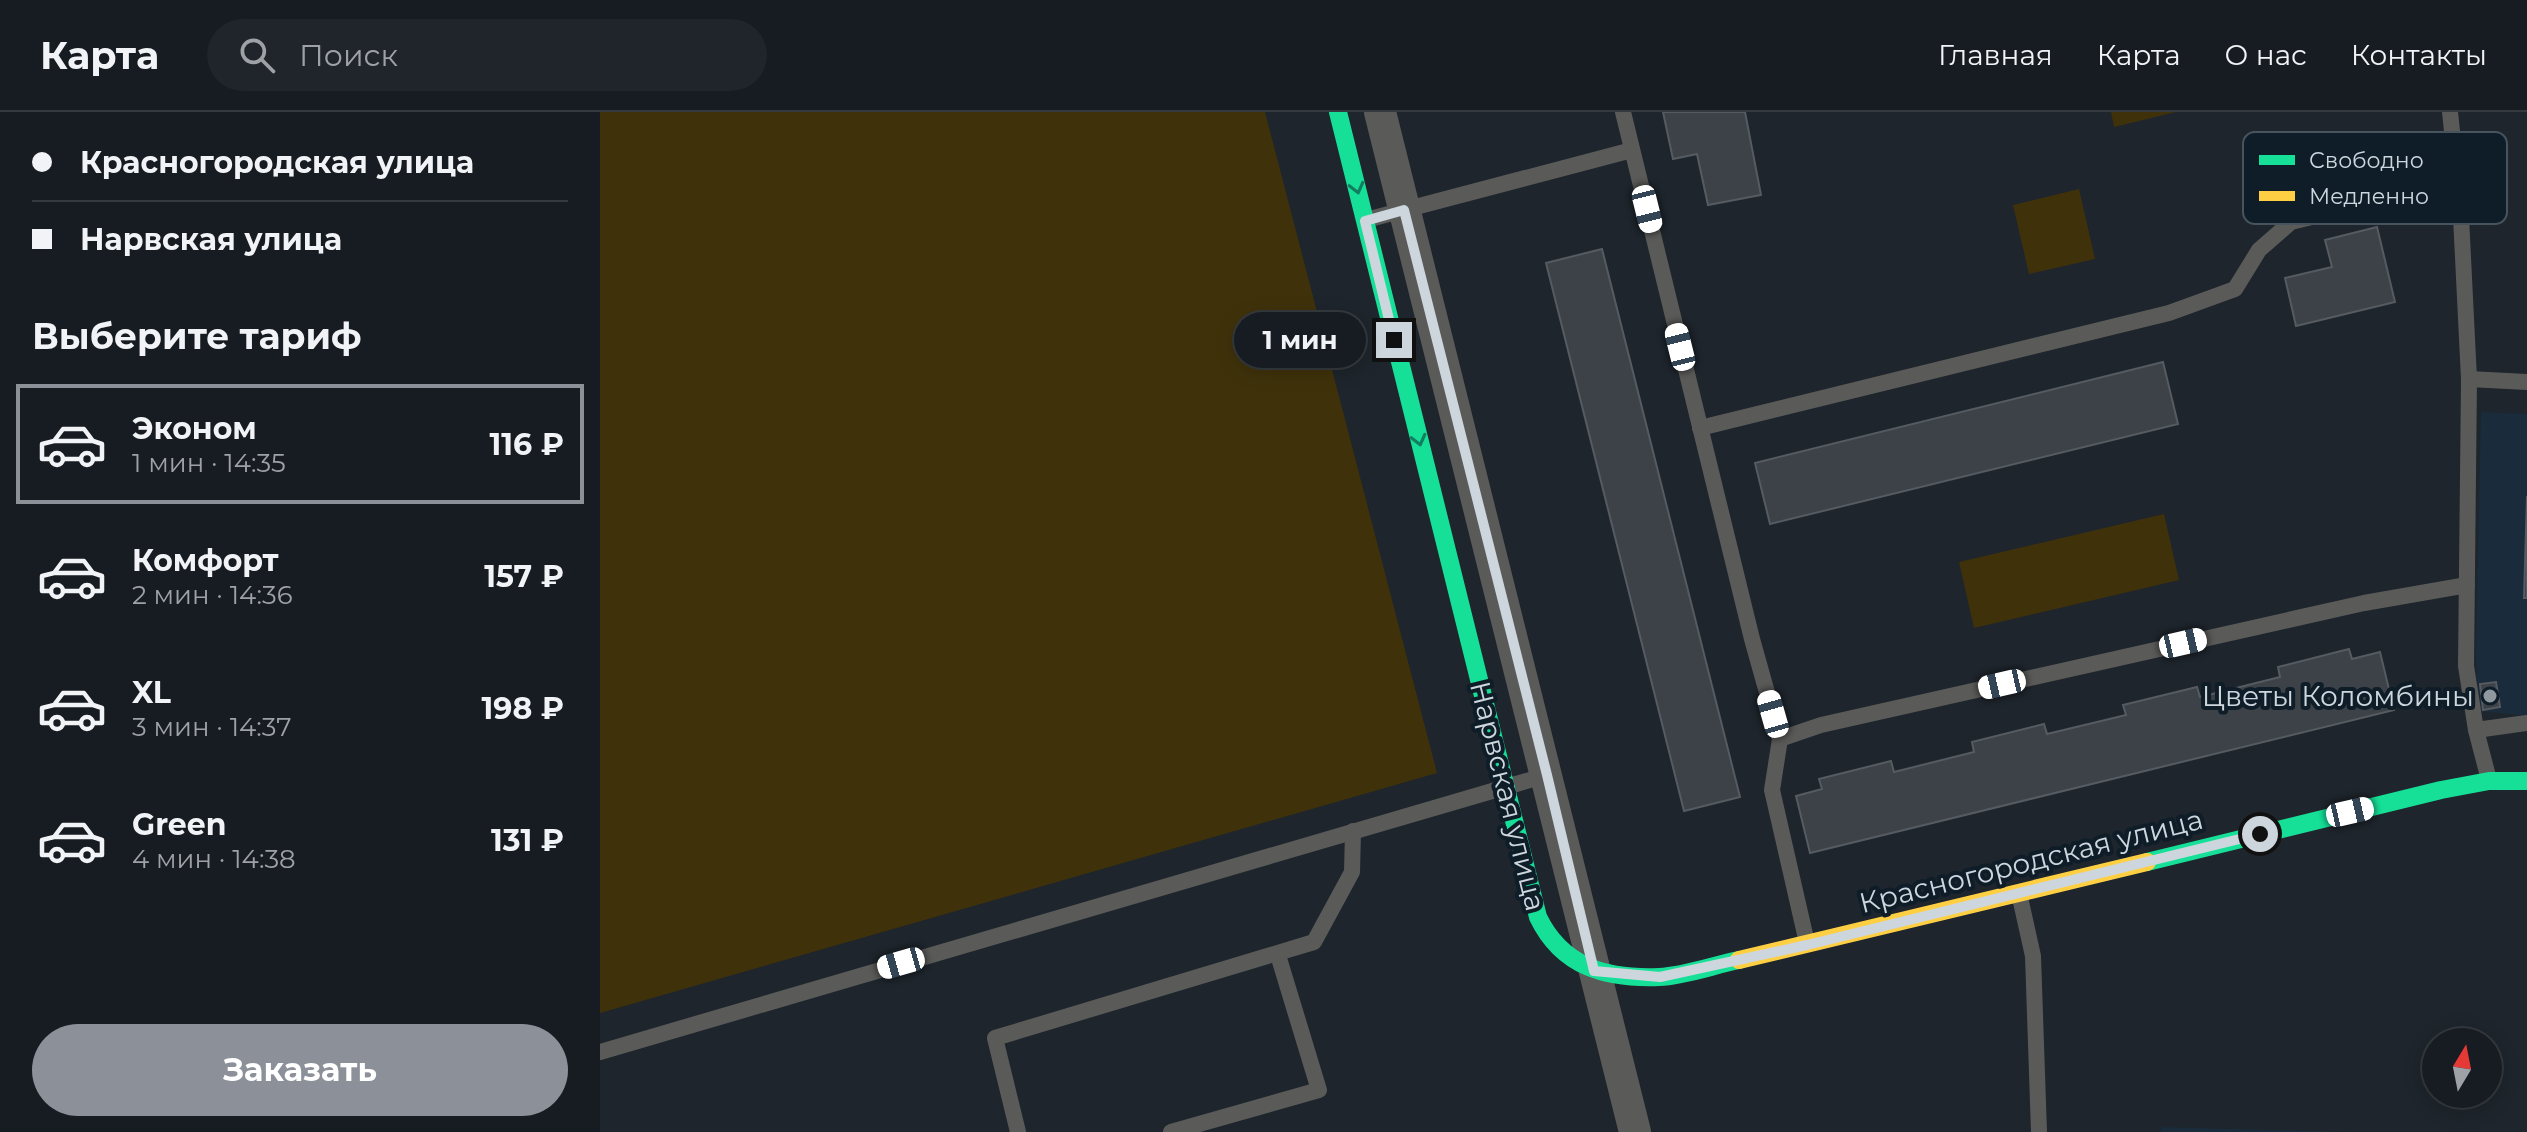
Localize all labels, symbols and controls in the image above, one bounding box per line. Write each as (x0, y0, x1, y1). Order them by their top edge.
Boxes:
search box (207, 19, 767, 91)
text: Карта (40, 32, 159, 79)
icon: search (235, 33, 279, 77)
text: Поиск (299, 37, 398, 74)
text: Главная (1938, 38, 2053, 72)
text: Карта (2097, 38, 2181, 72)
text: О нас (2225, 38, 2307, 72)
text: Контакты (2351, 38, 2487, 72)
legend (2243, 132, 2507, 224)
text: Красногородская улица (80, 144, 474, 181)
text: Свободно (2309, 147, 2424, 174)
one-way arrow (1347, 180, 1364, 194)
car (1630, 183, 1664, 235)
text: Медленно (2309, 183, 2429, 210)
text: Нарвская улица (80, 221, 342, 258)
callout: 1 мин (1234, 312, 1366, 368)
text: Выберите тариф (32, 314, 362, 358)
car (1663, 321, 1697, 373)
route end (1376, 322, 1412, 358)
text: 1 мин (1262, 324, 1338, 356)
icon: car (36, 408, 108, 480)
text: Эконом (132, 410, 257, 447)
text: 116 ₽ (490, 426, 564, 463)
one-way arrow (1410, 433, 1427, 446)
text: 1 мин · 14:35 (132, 447, 286, 479)
icon: car (36, 540, 108, 612)
text: Комфорт (132, 542, 279, 579)
text: 157 ₽ (484, 558, 564, 595)
text: 2 мин · 14:36 (132, 579, 292, 611)
car (2157, 626, 2209, 660)
car (1976, 667, 2028, 701)
icon: car (36, 672, 108, 744)
text: XL (132, 674, 171, 711)
street label: Нарвская улица (1463, 678, 1553, 914)
place label: Цветы Коломбины (2202, 679, 2474, 713)
marker: Цветы Коломбины (2481, 687, 2499, 705)
car (1755, 688, 1791, 740)
text: 198 ₽ (482, 690, 564, 727)
text: 3 мин · 14:37 (132, 711, 292, 743)
car (2324, 795, 2376, 829)
street label: Красногородская улица (1856, 802, 2206, 920)
icon: car (36, 804, 108, 876)
text: Green (132, 806, 226, 843)
route start (2242, 816, 2278, 852)
text: 131 ₽ (491, 822, 564, 859)
text: 4 мин · 14:38 (132, 843, 296, 875)
car (875, 945, 927, 981)
button: Заказать (32, 1024, 568, 1116)
north arrow (2422, 1028, 2502, 1108)
map controls (2422, 1028, 2502, 1108)

